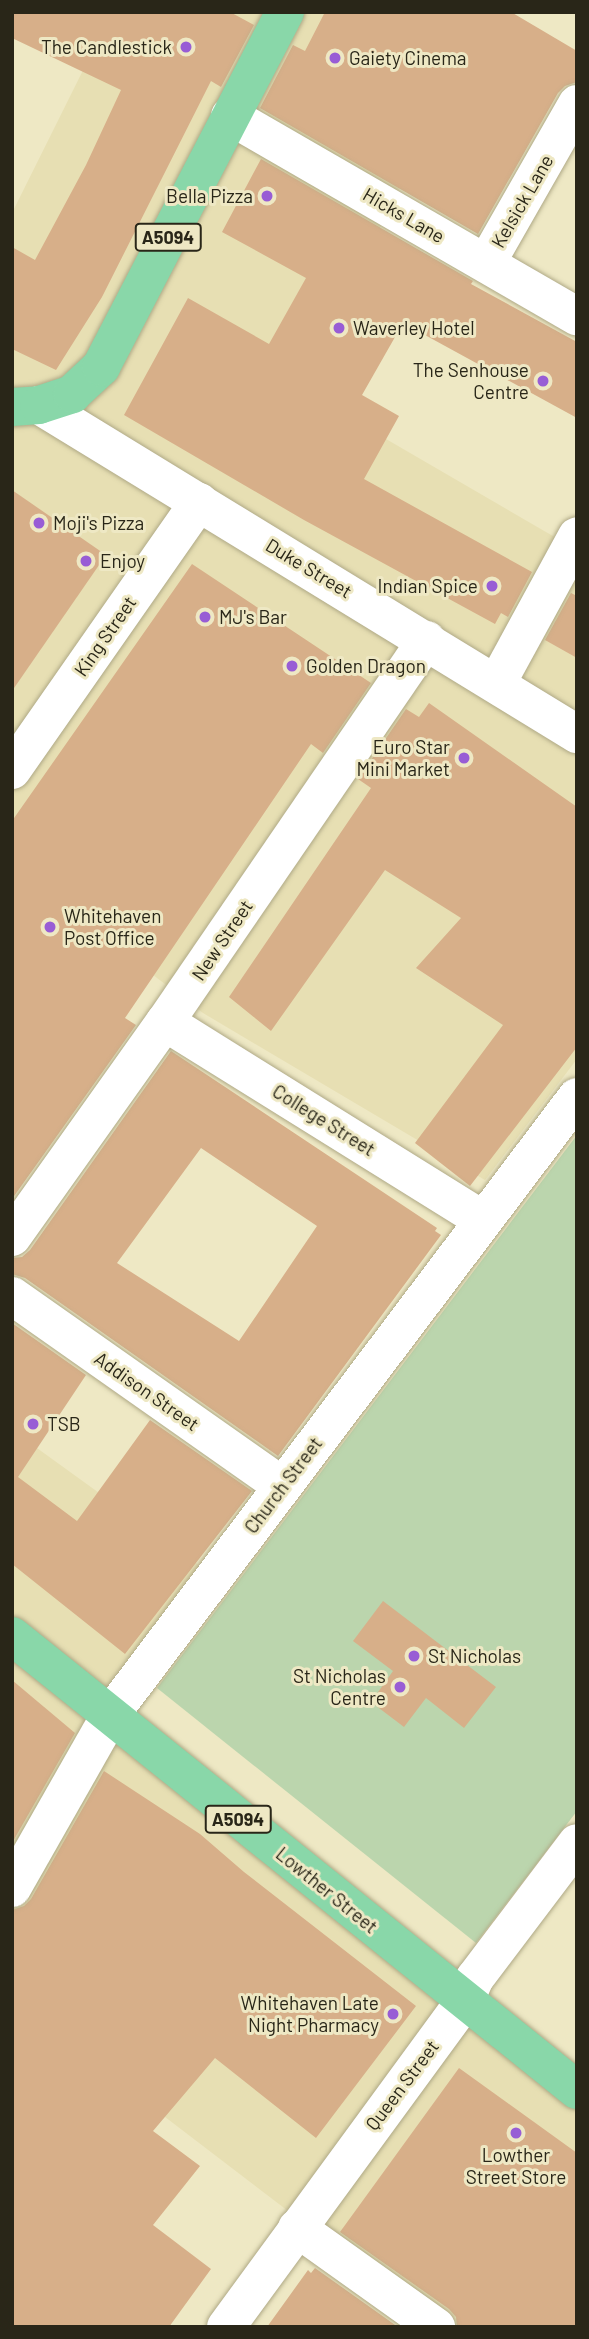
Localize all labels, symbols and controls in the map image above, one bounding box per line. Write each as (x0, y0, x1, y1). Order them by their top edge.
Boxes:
place label: The Candlestick (41, 36, 172, 58)
marker: The Candlestick (178, 39, 194, 55)
place label: Gaiety Cinema (349, 47, 467, 69)
marker: Gaiety Cinema (327, 50, 343, 66)
street label: Kelsick Lane (486, 150, 558, 252)
street label: Hicks Lane (359, 183, 449, 247)
place label: Bella Pizza (166, 185, 253, 207)
marker: Bella Pizza (259, 188, 275, 204)
road number: A5094 (135, 222, 201, 251)
place label: Waverley Hotel (353, 317, 475, 339)
marker: Waverley Hotel (331, 320, 347, 336)
place label: The Senhouse Centre (413, 359, 529, 403)
marker: The Senhouse Centre (535, 373, 551, 389)
place label: Moji's Pizza (53, 512, 144, 534)
marker: Moji's Pizza (31, 515, 47, 531)
street label: Duke Street (262, 533, 356, 603)
place label: Enjoy (100, 550, 145, 572)
marker: Enjoy (78, 553, 94, 569)
place label: Indian Spice (378, 575, 478, 597)
marker: Indian Spice (484, 578, 500, 594)
street label: King Street (69, 592, 141, 680)
place label: MJ's Bar (219, 606, 287, 628)
marker: MJ's Bar (197, 609, 213, 625)
place label: Golden Dragon (306, 655, 426, 677)
marker: Golden Dragon (284, 658, 300, 674)
place label: Euro Star Mini Market (356, 736, 450, 780)
marker: Euro Star Mini Market (456, 750, 472, 766)
street label: New Street (187, 895, 257, 985)
place label: Whitehaven Post Office (64, 905, 161, 949)
marker: Whitehaven Post Office (42, 919, 58, 935)
street label: College Street (268, 1079, 380, 1161)
street label: Addison Street (90, 1347, 204, 1435)
place label: TSB (47, 1413, 81, 1435)
marker: TSB (25, 1416, 41, 1432)
street label: Church Street (239, 1432, 327, 1538)
place label: St Nicholas (428, 1645, 521, 1667)
marker: St Nicholas (406, 1648, 422, 1664)
place label: St Nicholas Centre (293, 1665, 386, 1709)
marker: St Nicholas Centre (392, 1679, 408, 1695)
road number: A5094 (205, 1804, 271, 1833)
street label: Lowther Street (272, 1842, 382, 1938)
place label: Whitehaven Late Night Pharmacy (241, 1992, 379, 2036)
marker: Whitehaven Late Night Pharmacy (385, 2006, 401, 2022)
street label: Queen Street (361, 2035, 443, 2135)
marker: Lowther Street Store (508, 2125, 524, 2141)
place label: Lowther Street Store (466, 2144, 566, 2188)

